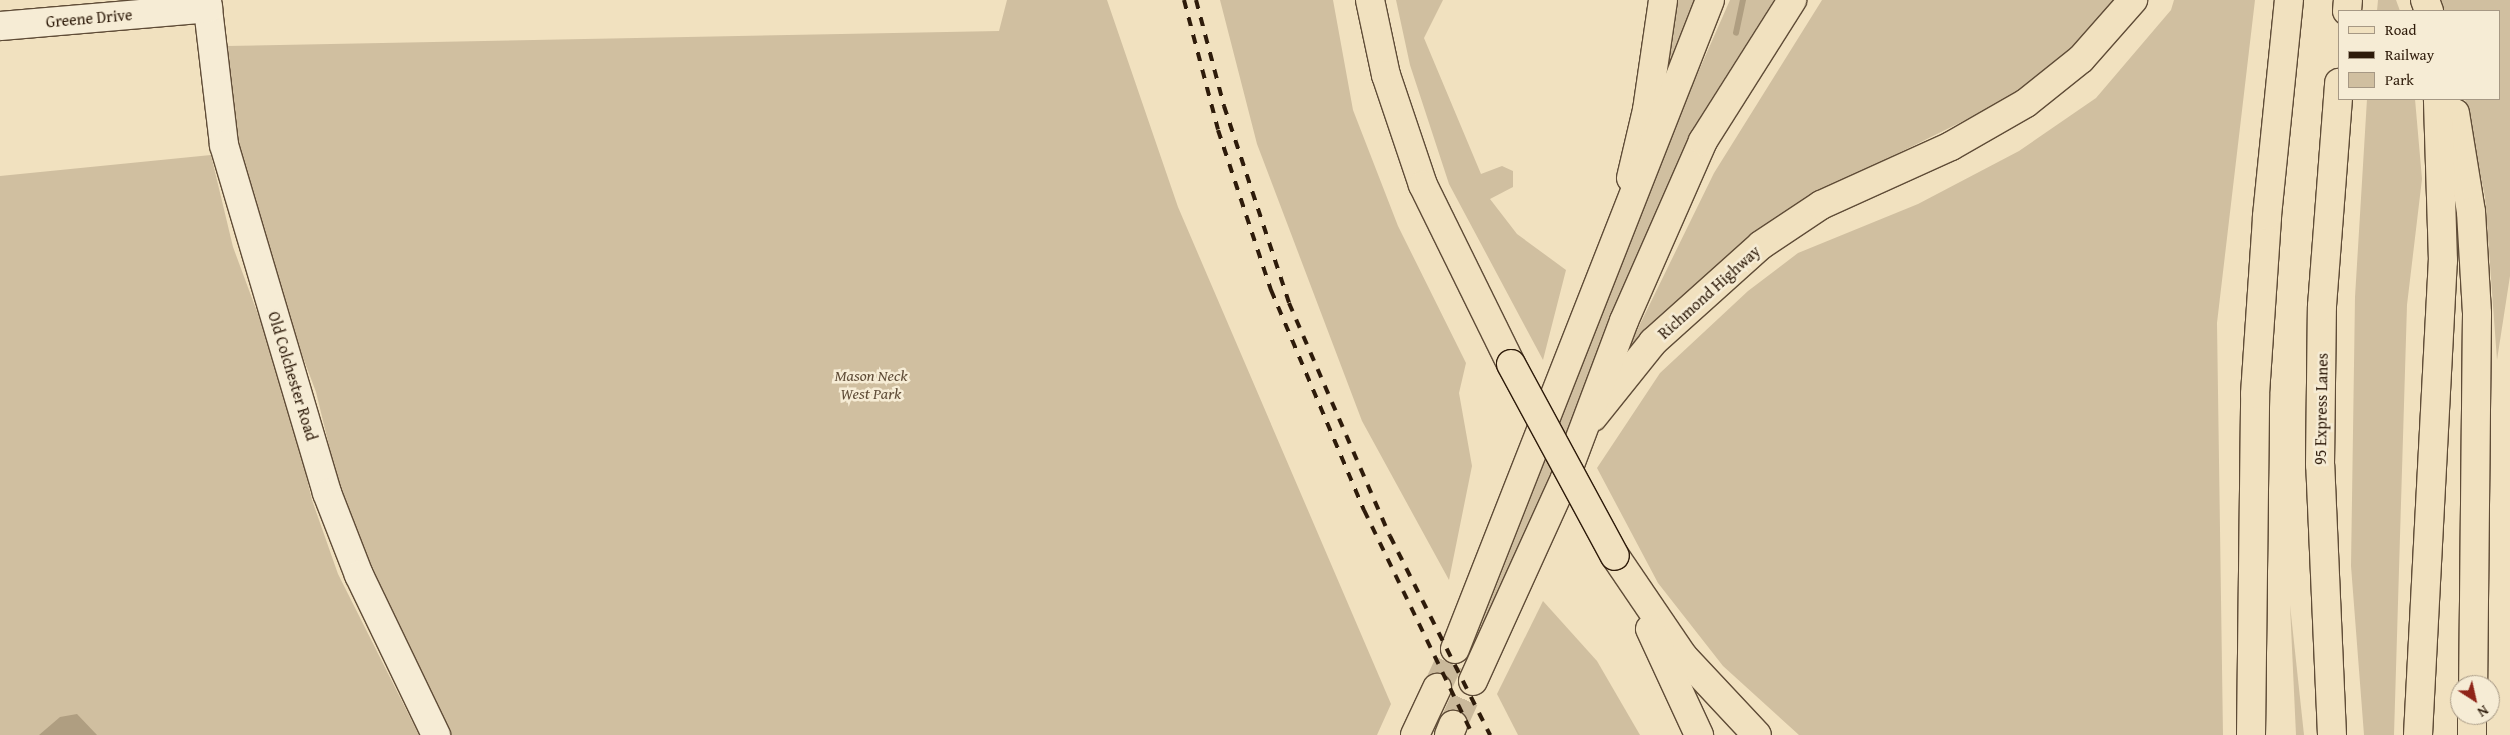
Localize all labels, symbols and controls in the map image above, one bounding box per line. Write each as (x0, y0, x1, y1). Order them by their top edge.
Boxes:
street label: Greene Drive (45, 5, 133, 31)
legend (2338, 10, 2500, 100)
text: Road (2385, 19, 2416, 40)
text: Railway (2385, 44, 2434, 65)
text: Park (2385, 69, 2414, 90)
street label: Richmond Highway (1654, 241, 1764, 343)
street label: Old Colchester Road (264, 309, 322, 443)
street label: 95 Express Lanes (2310, 353, 2332, 465)
park label: Mason Neck West Park (834, 365, 908, 403)
north arrow (2450, 675, 2500, 725)
text: N (2473, 701, 2493, 722)

